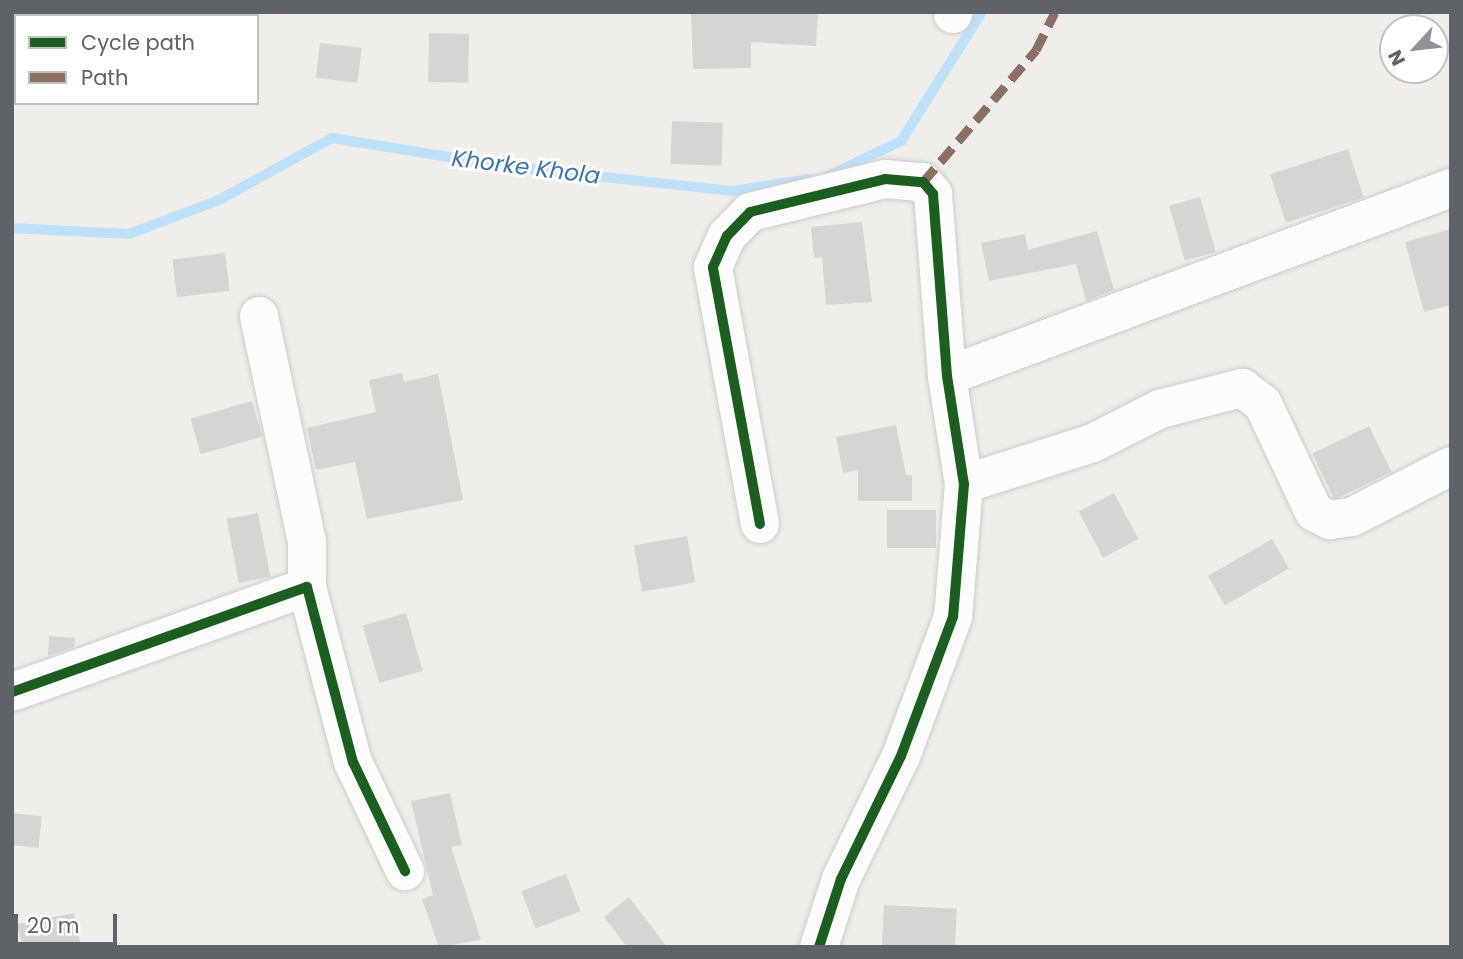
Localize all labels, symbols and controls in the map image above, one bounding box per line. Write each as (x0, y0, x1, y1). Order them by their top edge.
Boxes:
legend (14, 14, 259, 105)
north arrow (1379, 14, 1449, 84)
text: Cycle path (81, 28, 195, 57)
text: N (1381, 45, 1412, 70)
text: Path (81, 63, 128, 92)
water label: Khorke Khola (450, 144, 602, 190)
scale bar (18, 900, 121, 944)
text: 20 m (27, 911, 80, 940)

